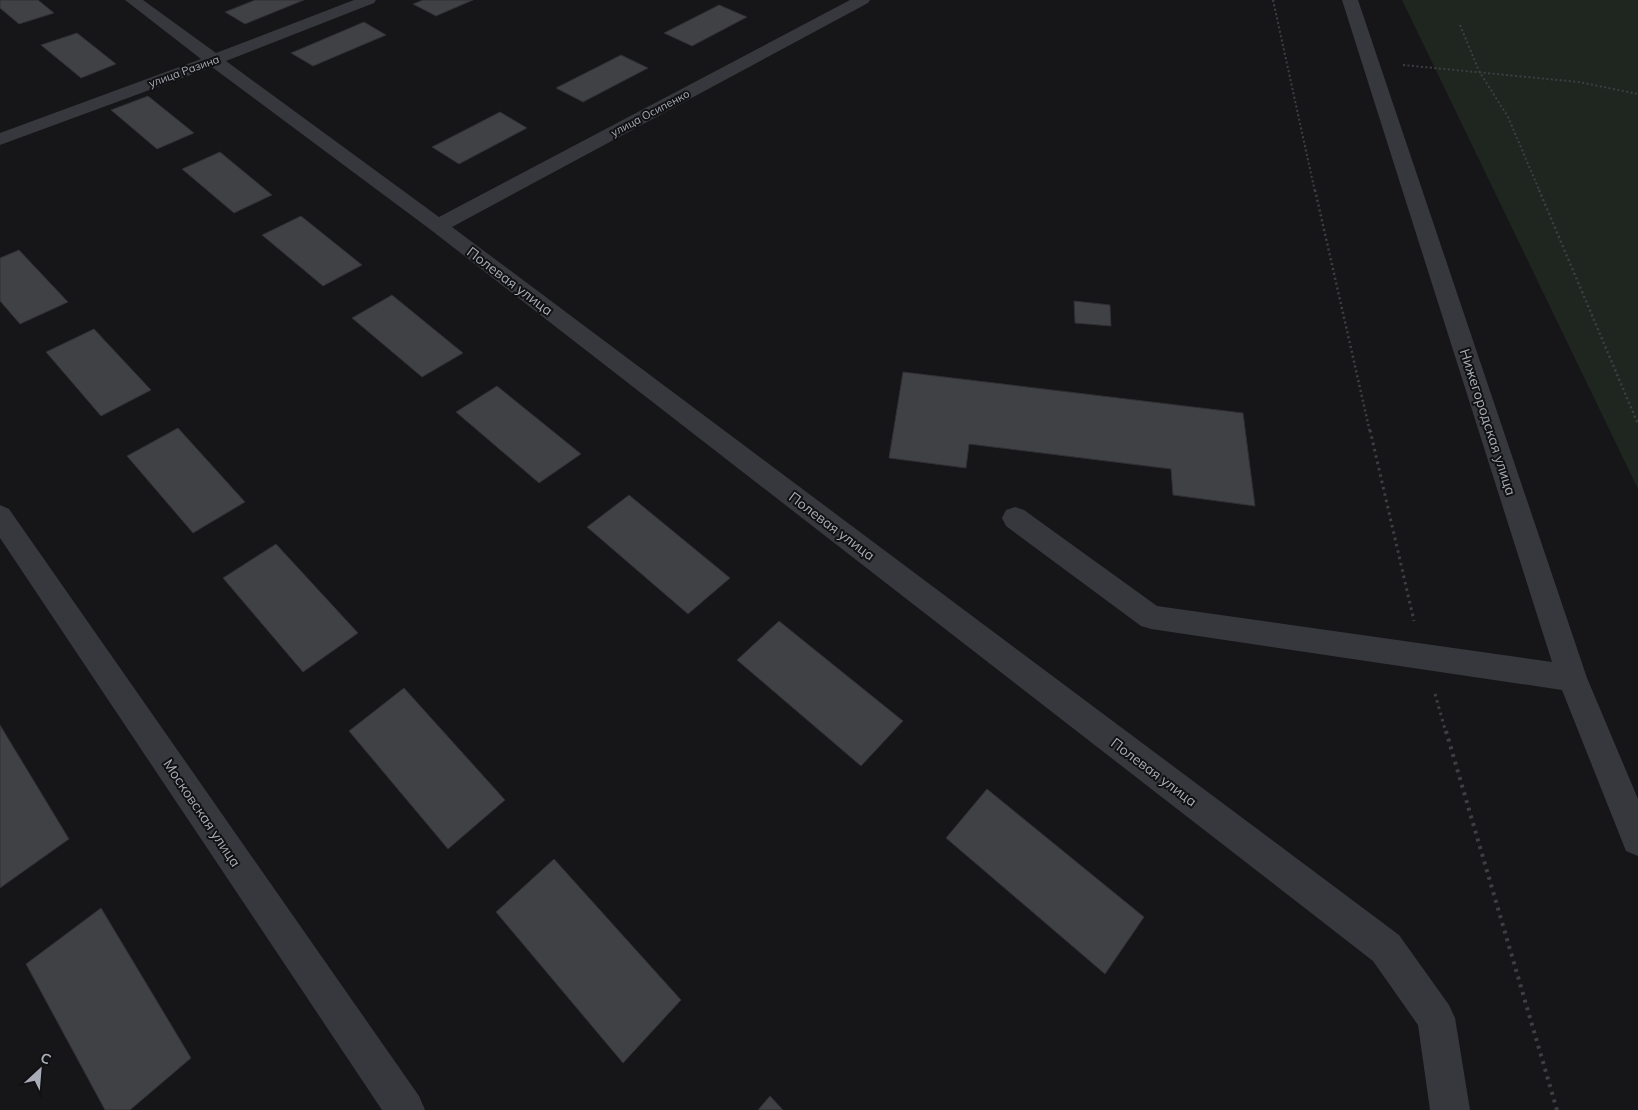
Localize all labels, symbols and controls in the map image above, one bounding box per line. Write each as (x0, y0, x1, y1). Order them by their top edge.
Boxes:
street label: улица Разина (147, 52, 221, 90)
street label: улица Осипенко (608, 86, 692, 140)
street label: Полевая улица (463, 243, 557, 319)
street label: Нижегородская улица (1456, 346, 1520, 498)
street label: Полевая улица (785, 488, 879, 564)
street label: Полевая улица (1107, 734, 1201, 810)
street label: Московская улица (159, 756, 245, 870)
north arrow (15, 1045, 65, 1095)
text: С (37, 1048, 54, 1069)

